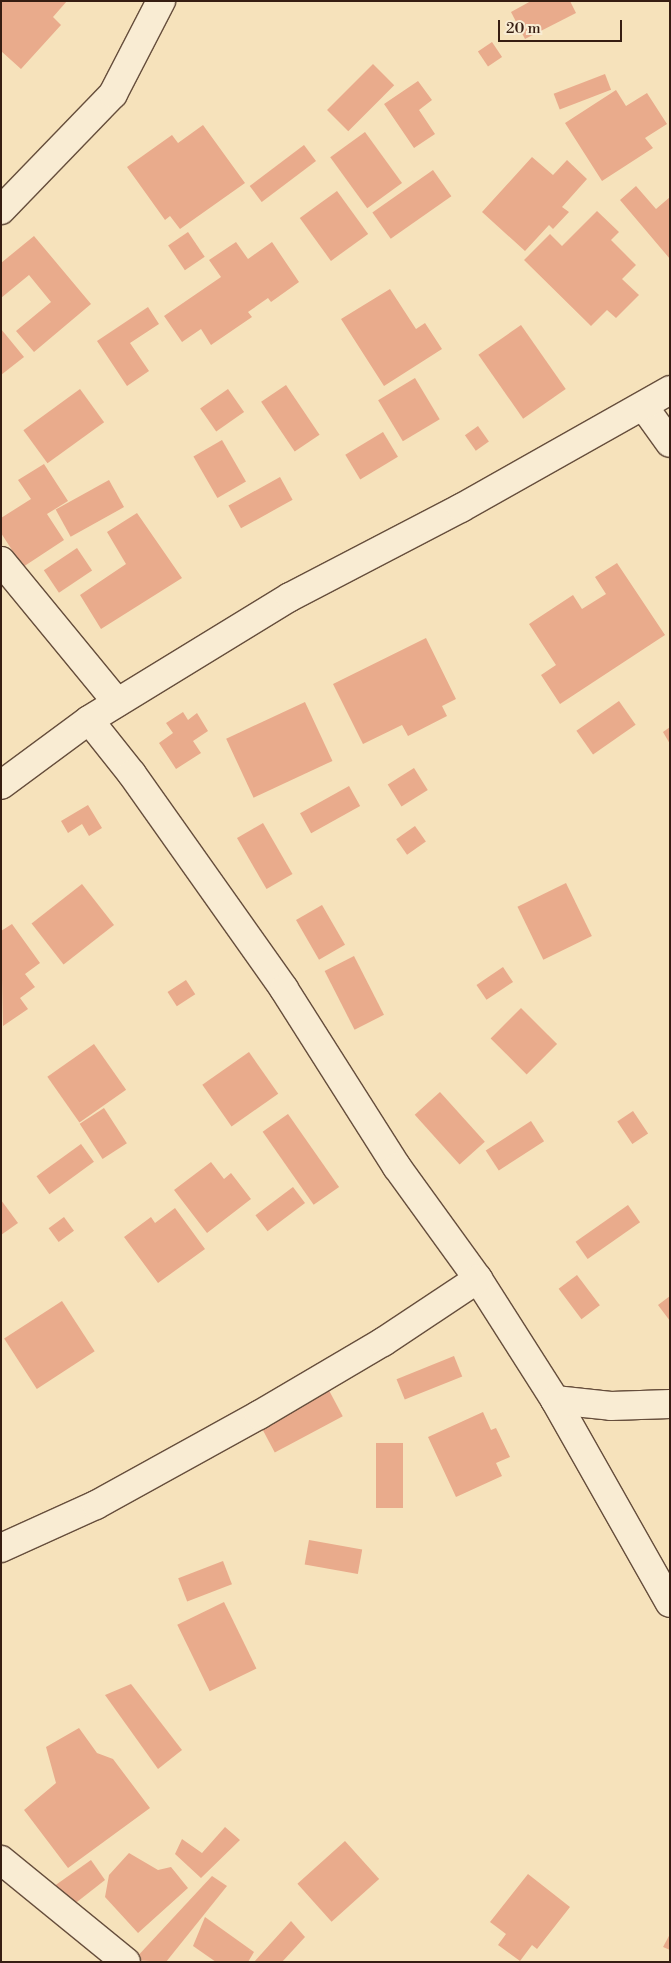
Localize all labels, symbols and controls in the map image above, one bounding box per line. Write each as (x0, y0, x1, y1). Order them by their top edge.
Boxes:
scale bar (501, 10, 625, 42)
text: 20 m (506, 19, 541, 38)

